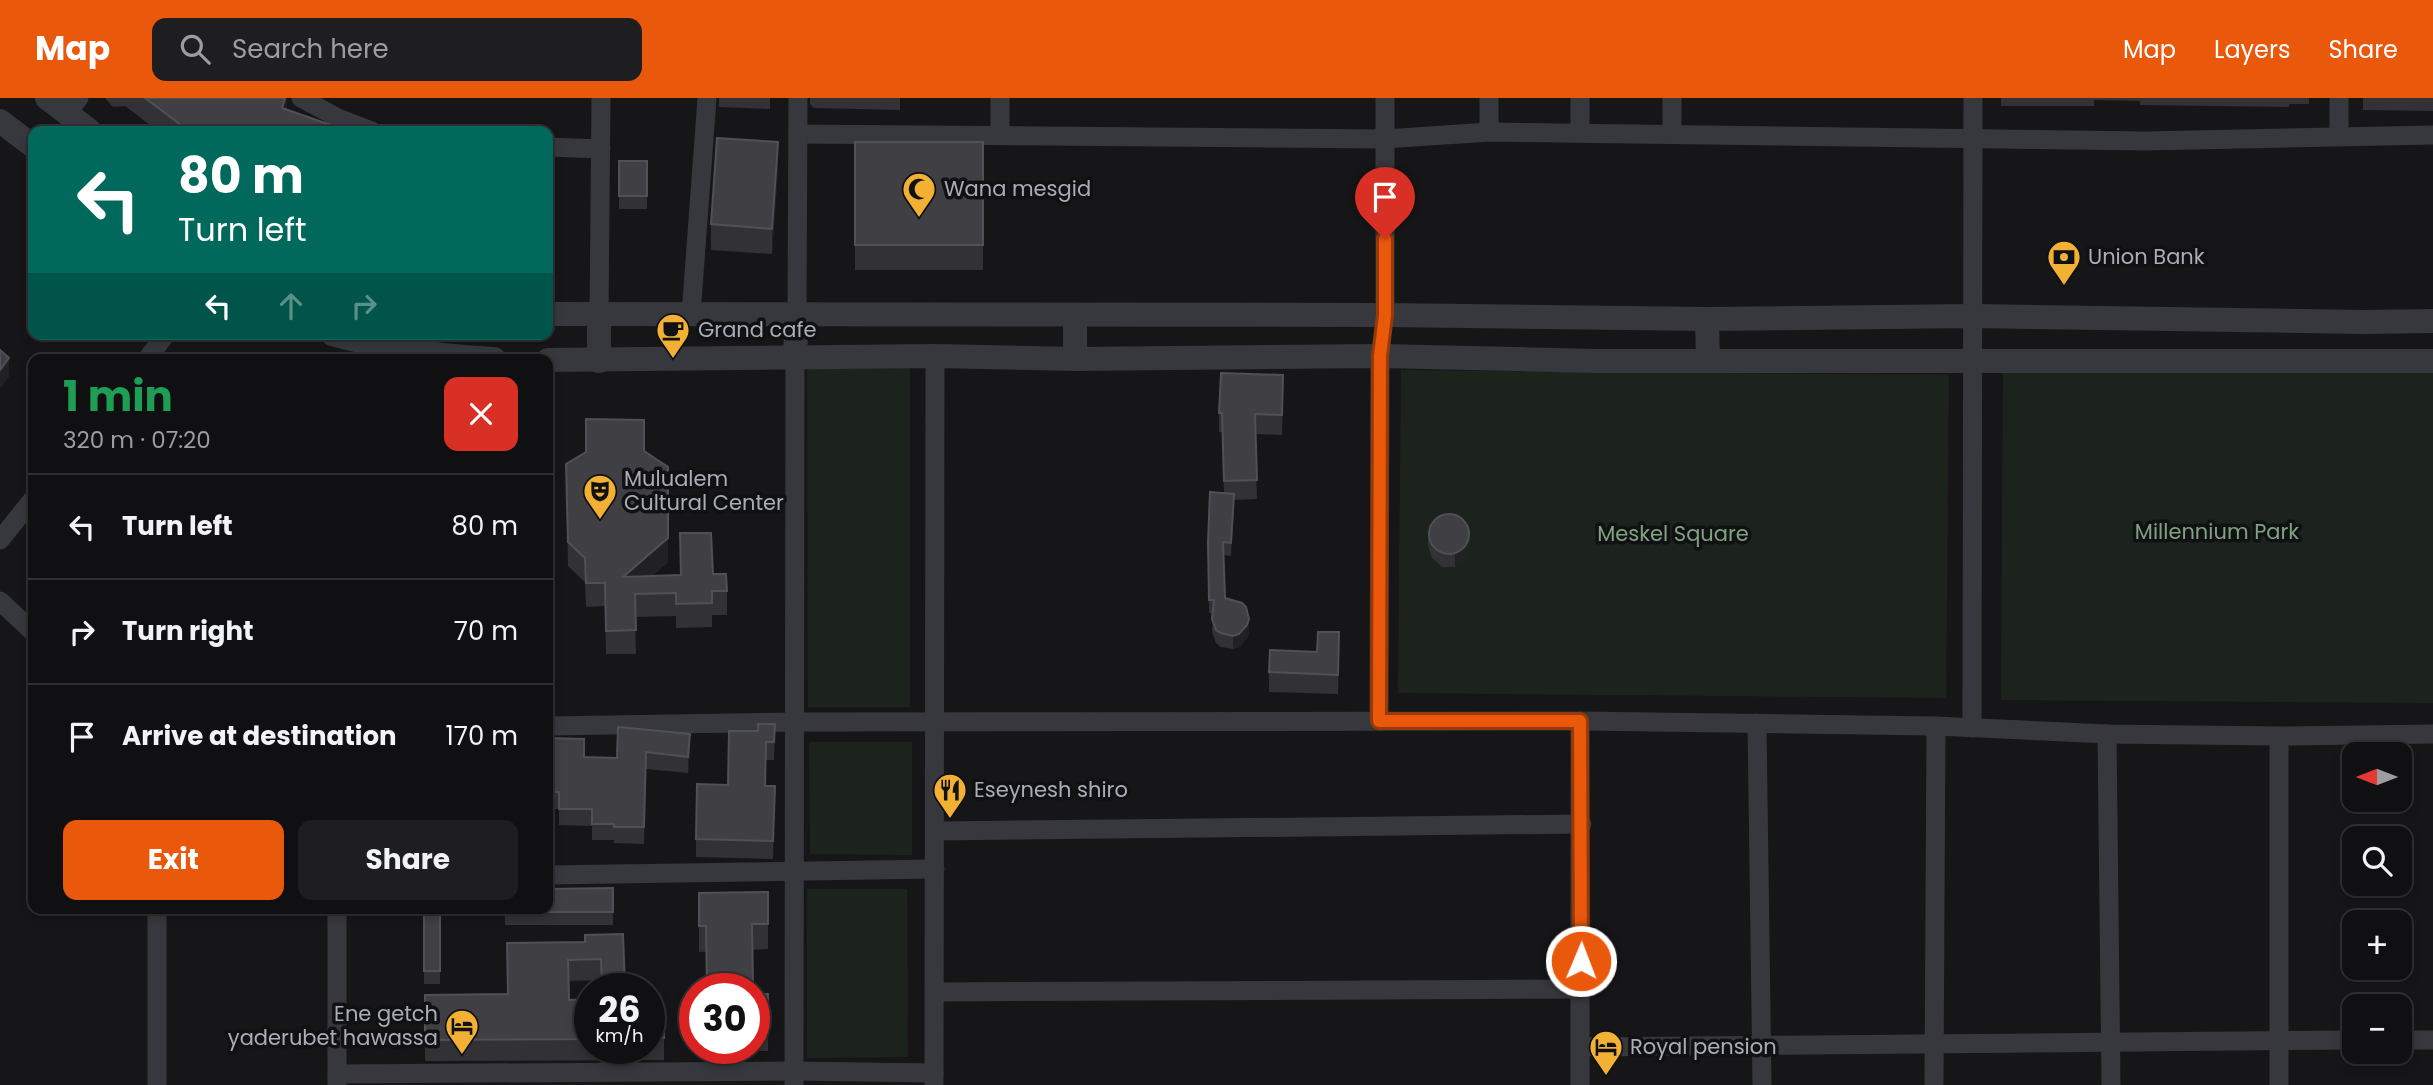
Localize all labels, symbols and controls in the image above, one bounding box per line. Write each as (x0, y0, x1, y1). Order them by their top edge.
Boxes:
search box (152, 18, 642, 81)
text: Map (35, 25, 110, 72)
icon: search (176, 30, 214, 68)
text: Search here (232, 31, 389, 67)
text: Map (2123, 33, 2176, 66)
text: Layers (2214, 33, 2290, 66)
text: Share (2328, 33, 2398, 66)
text: 80 m (178, 142, 304, 210)
icon: left (63, 154, 154, 245)
pin (1355, 167, 1415, 239)
mosque icon: Wana mesgid (900, 170, 938, 219)
place label: Wana mesgid (944, 174, 1091, 203)
icon: arrive (1366, 178, 1404, 216)
text: Turn left (178, 207, 307, 252)
bank icon: Union Bank (2045, 238, 2083, 287)
place label: Union Bank (2088, 242, 2205, 271)
icon: left (199, 287, 237, 325)
icon: ahead (272, 287, 310, 325)
icon: right (345, 287, 383, 325)
cafe icon: Grand cafe (654, 311, 692, 360)
place label: Grand cafe (698, 315, 816, 344)
text: 1 min (63, 367, 173, 426)
button: close (444, 377, 518, 451)
text: 320 m · 07:20 (63, 424, 211, 456)
place label: Mulualem Cultural Center (624, 464, 784, 517)
theatre icon: Mulualem Cultural Center (581, 472, 619, 521)
icon: left (63, 508, 101, 546)
text: Turn left (122, 508, 233, 544)
text: 80 m (452, 508, 518, 544)
park label: Millennium Park (2135, 517, 2299, 546)
park label: Meskel Square (1597, 519, 1749, 548)
icon: right (63, 613, 101, 651)
text: Turn right (122, 613, 254, 649)
text: 70 m (454, 613, 518, 649)
icon: arrive (63, 718, 101, 756)
text: Arrive at destination (122, 718, 397, 754)
text: 170 m (445, 718, 518, 754)
north arrow (2342, 742, 2412, 812)
map controls (2342, 742, 2412, 1064)
restaurant icon: Eseynesh shiro (931, 771, 969, 820)
place label: Eseynesh shiro (974, 775, 1128, 804)
button: Exit (63, 820, 284, 900)
button: Share (298, 820, 518, 900)
button: search (2342, 826, 2412, 896)
button: + (2342, 910, 2412, 980)
position arrow (1544, 924, 1618, 998)
speed limit sign: 30 (679, 973, 770, 1064)
text: 26 (598, 985, 641, 1034)
button: − (2342, 994, 2412, 1064)
place label: Ene getch yaderubet hawassa (228, 999, 438, 1052)
hotel icon: Ene getch yaderubet hawassa (443, 1007, 481, 1056)
text: km/h (596, 1023, 643, 1048)
hotel icon: Royal pension (1587, 1028, 1625, 1077)
place label: Royal pension (1630, 1032, 1777, 1061)

